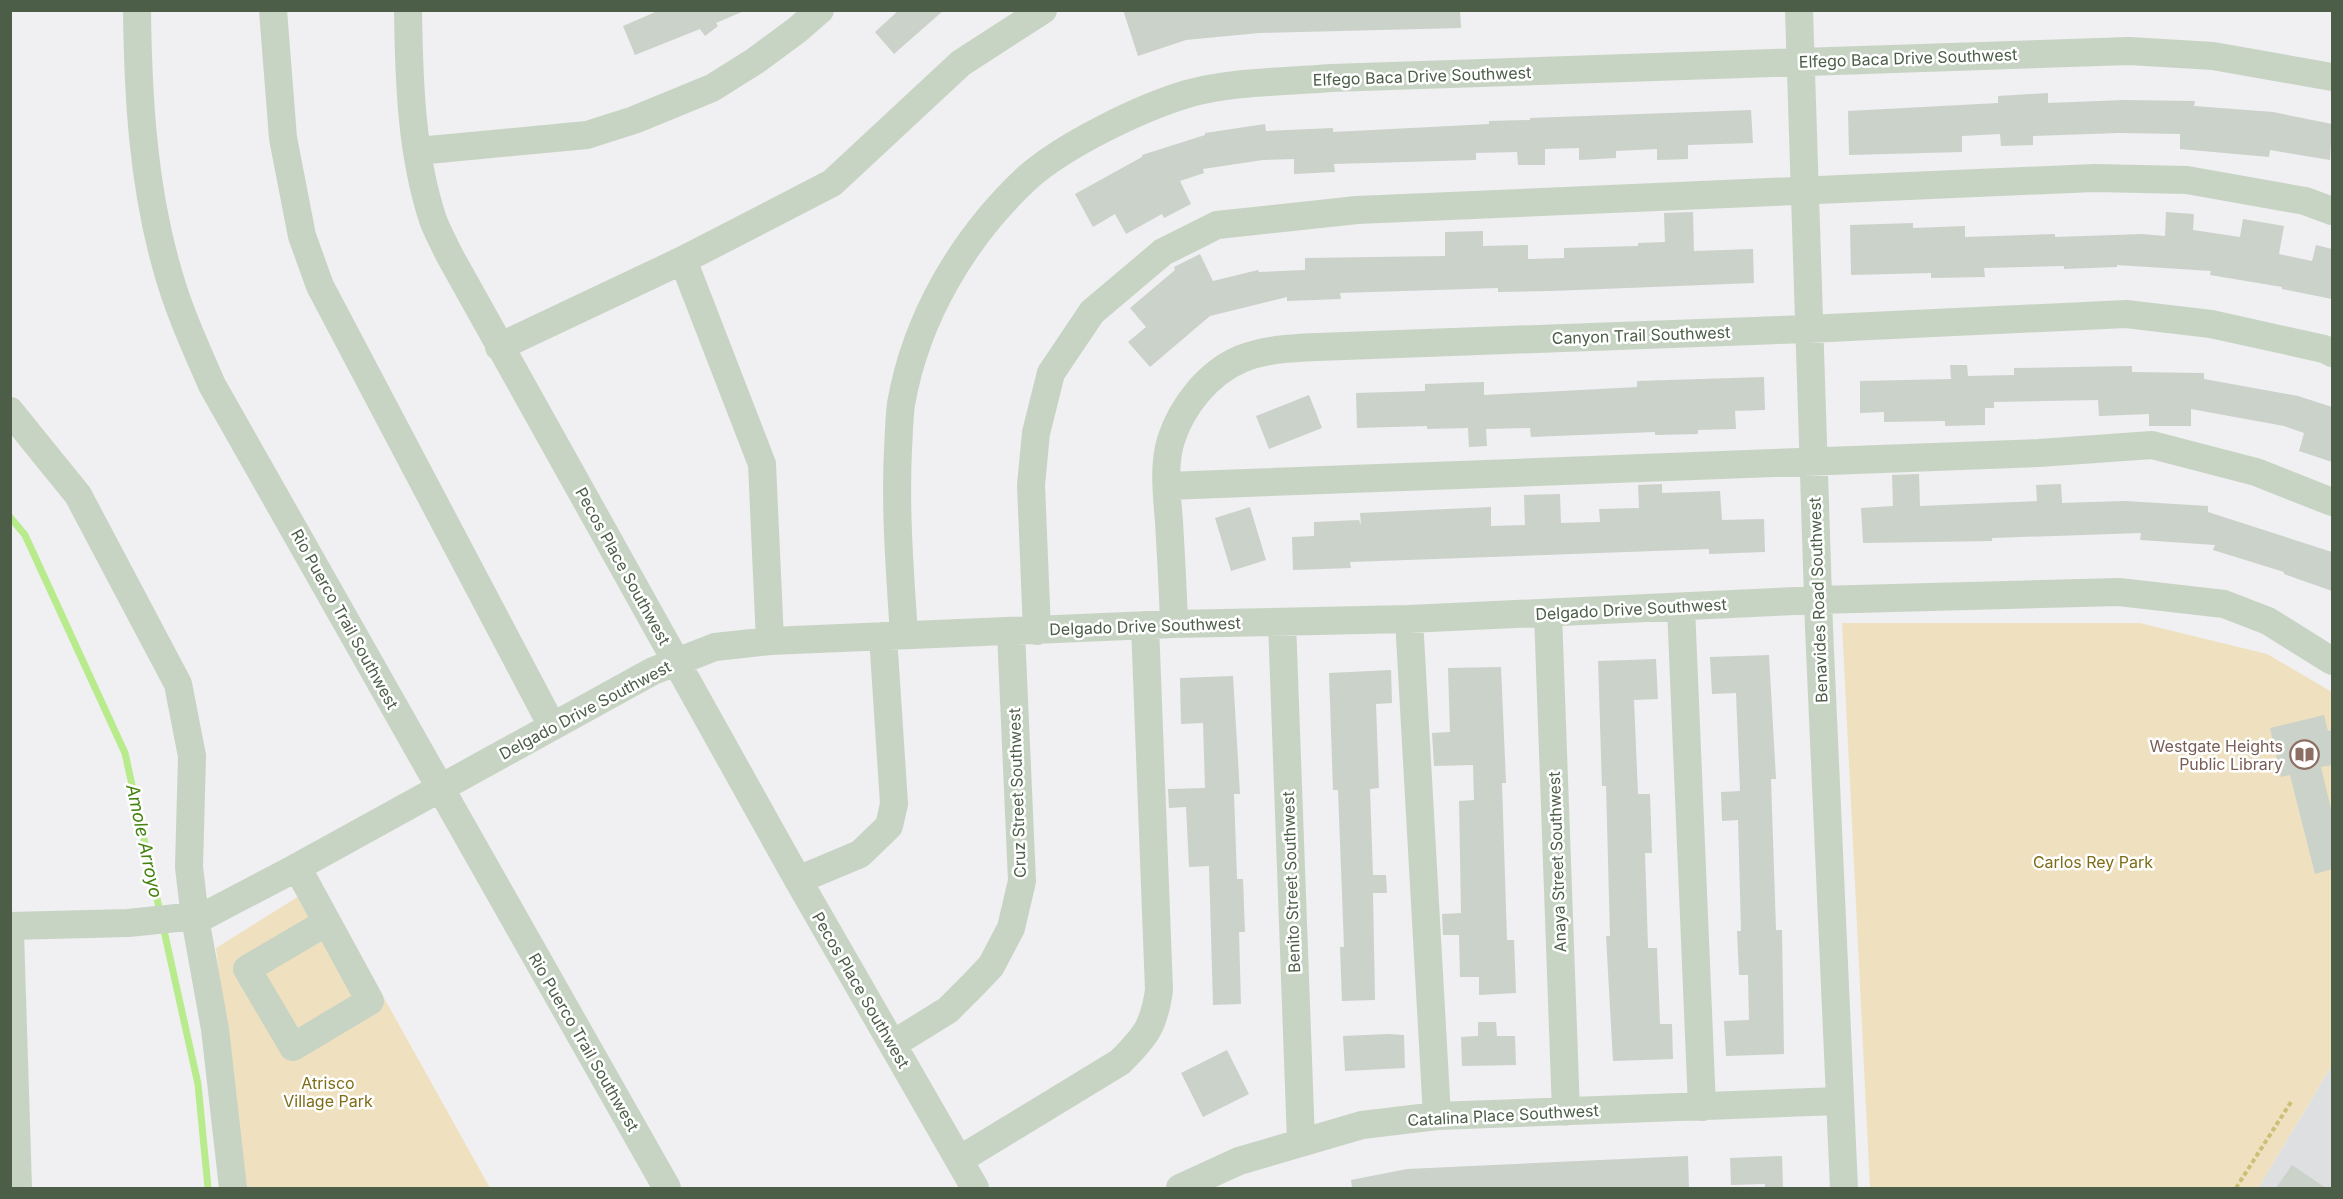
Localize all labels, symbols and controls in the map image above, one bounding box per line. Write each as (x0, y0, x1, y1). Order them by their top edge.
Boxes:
street label: Elfego Baca Drive Southwest (1798, 44, 2018, 72)
street label: Elfego Baca Drive Southwest (1312, 62, 1532, 90)
street label: Canyon Trail Southwest (1551, 322, 1731, 348)
street label: Pecos Place Southwest (571, 484, 675, 648)
street label: Benavides Road Southwest (1804, 497, 1832, 703)
street label: Rio Puerco Trail Southwest (287, 525, 403, 713)
street label: Delgado Drive Southwest (1535, 594, 1727, 624)
street label: Delgado Drive Southwest (1049, 613, 1241, 639)
street label: Delgado Drive Southwest (496, 656, 674, 764)
street label: Cruz Street Southwest (1004, 708, 1030, 878)
place label: Westgate Heights Public Library (2150, 736, 2283, 774)
library icon: Westgate Heights Public Library (2288, 739, 2320, 771)
street label: Anaya Street Southwest (1544, 771, 1570, 953)
water label: Amole Arroyo (122, 781, 167, 900)
street label: Benito Street Southwest (1278, 791, 1304, 973)
park label: Carlos Rey Park (2033, 852, 2153, 872)
street label: Pecos Place Southwest (808, 908, 914, 1072)
street label: Rio Puerco Trail Southwest (525, 949, 643, 1135)
park label: Atrisco Village Park (283, 1073, 373, 1111)
street label: Catalina Place Southwest (1407, 1100, 1599, 1130)

